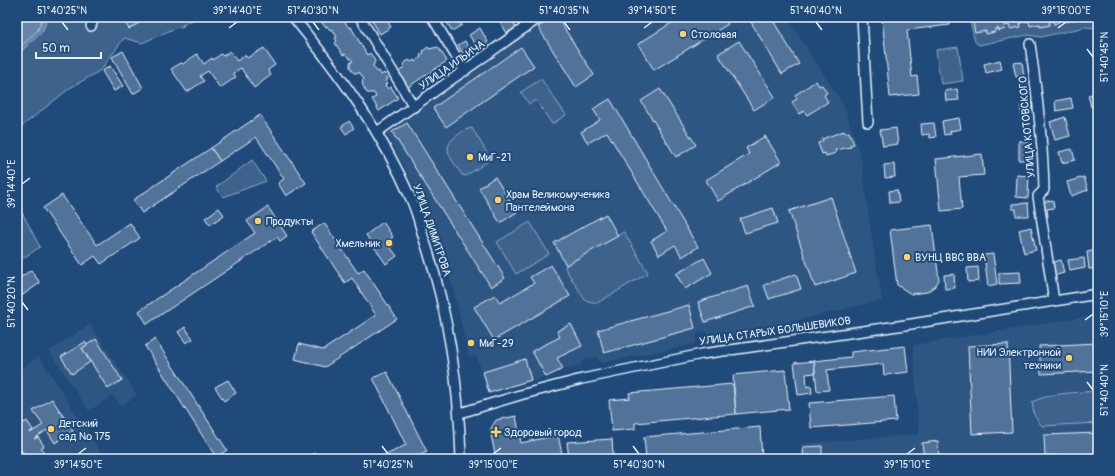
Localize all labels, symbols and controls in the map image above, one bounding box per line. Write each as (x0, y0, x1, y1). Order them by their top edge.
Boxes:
text: 51°40'25"N (37, 5, 87, 17)
text: 39°14'40"E (213, 5, 261, 17)
text: 51°40'30"N (287, 5, 339, 17)
text: 51°40'35"N (539, 5, 589, 17)
text: 39°14'50"E (628, 5, 676, 17)
text: 51°40'40"N (790, 5, 842, 17)
text: 39°15'00"E (1041, 5, 1091, 17)
place label: Столовая (691, 28, 737, 41)
marker: Столовая (678, 29, 688, 39)
text: 51°40'45"N (1099, 32, 1111, 82)
scale bar (36, 34, 101, 60)
street label: УЛИЦА ИЛЬИЧА (417, 38, 487, 92)
text: 50 m (42, 41, 70, 56)
street label: УЛИЦА КОТОВСКОГО (1016, 76, 1038, 178)
place label: МиГ-21 (478, 151, 511, 164)
marker: МиГ-21 (465, 152, 475, 162)
text: 39°14'40"E (6, 160, 18, 208)
street label: УЛИЦА ДИМИТРОВА (410, 182, 454, 278)
place label: Храм Великомученика Пантелеймона (506, 188, 610, 214)
marker: Храм Великомученика Пантелеймона (493, 195, 503, 205)
place label: Продукты (266, 215, 313, 228)
marker: Продукты (253, 216, 263, 226)
place label: Хмельник (336, 237, 381, 250)
marker: Хмельник (384, 238, 394, 248)
place label: ВУНЦ ВВС ВВА (915, 251, 986, 264)
marker: ВУНЦ ВВС ВВА (902, 252, 912, 262)
text: 51°40'20"N (6, 276, 18, 328)
text: 39°15'10"E (1099, 291, 1111, 337)
street label: УЛИЦА СТАРЫХ БОЛЬШЕВИКОВ (698, 314, 852, 348)
place label: МиГ-29 (479, 337, 514, 350)
marker: МиГ-29 (466, 338, 476, 348)
place label: НИИ Электронной техники (976, 346, 1061, 372)
marker: НИИ Электронной техники (1064, 353, 1074, 363)
text: 51°40'40"N (1099, 364, 1111, 416)
place label: Детский сад № 175 (58, 417, 111, 443)
marker: Детский сад № 175 (46, 424, 56, 434)
place label: Здоровый город (504, 426, 582, 439)
marker: Здоровый город (491, 427, 501, 437)
text: 39°14'50"E (54, 459, 102, 471)
text: 51°40'25"N (363, 459, 413, 471)
text: 39°15'00"E (468, 459, 518, 471)
text: 51°40'30"N (613, 459, 665, 471)
text: 39°15'10"E (884, 459, 930, 471)

